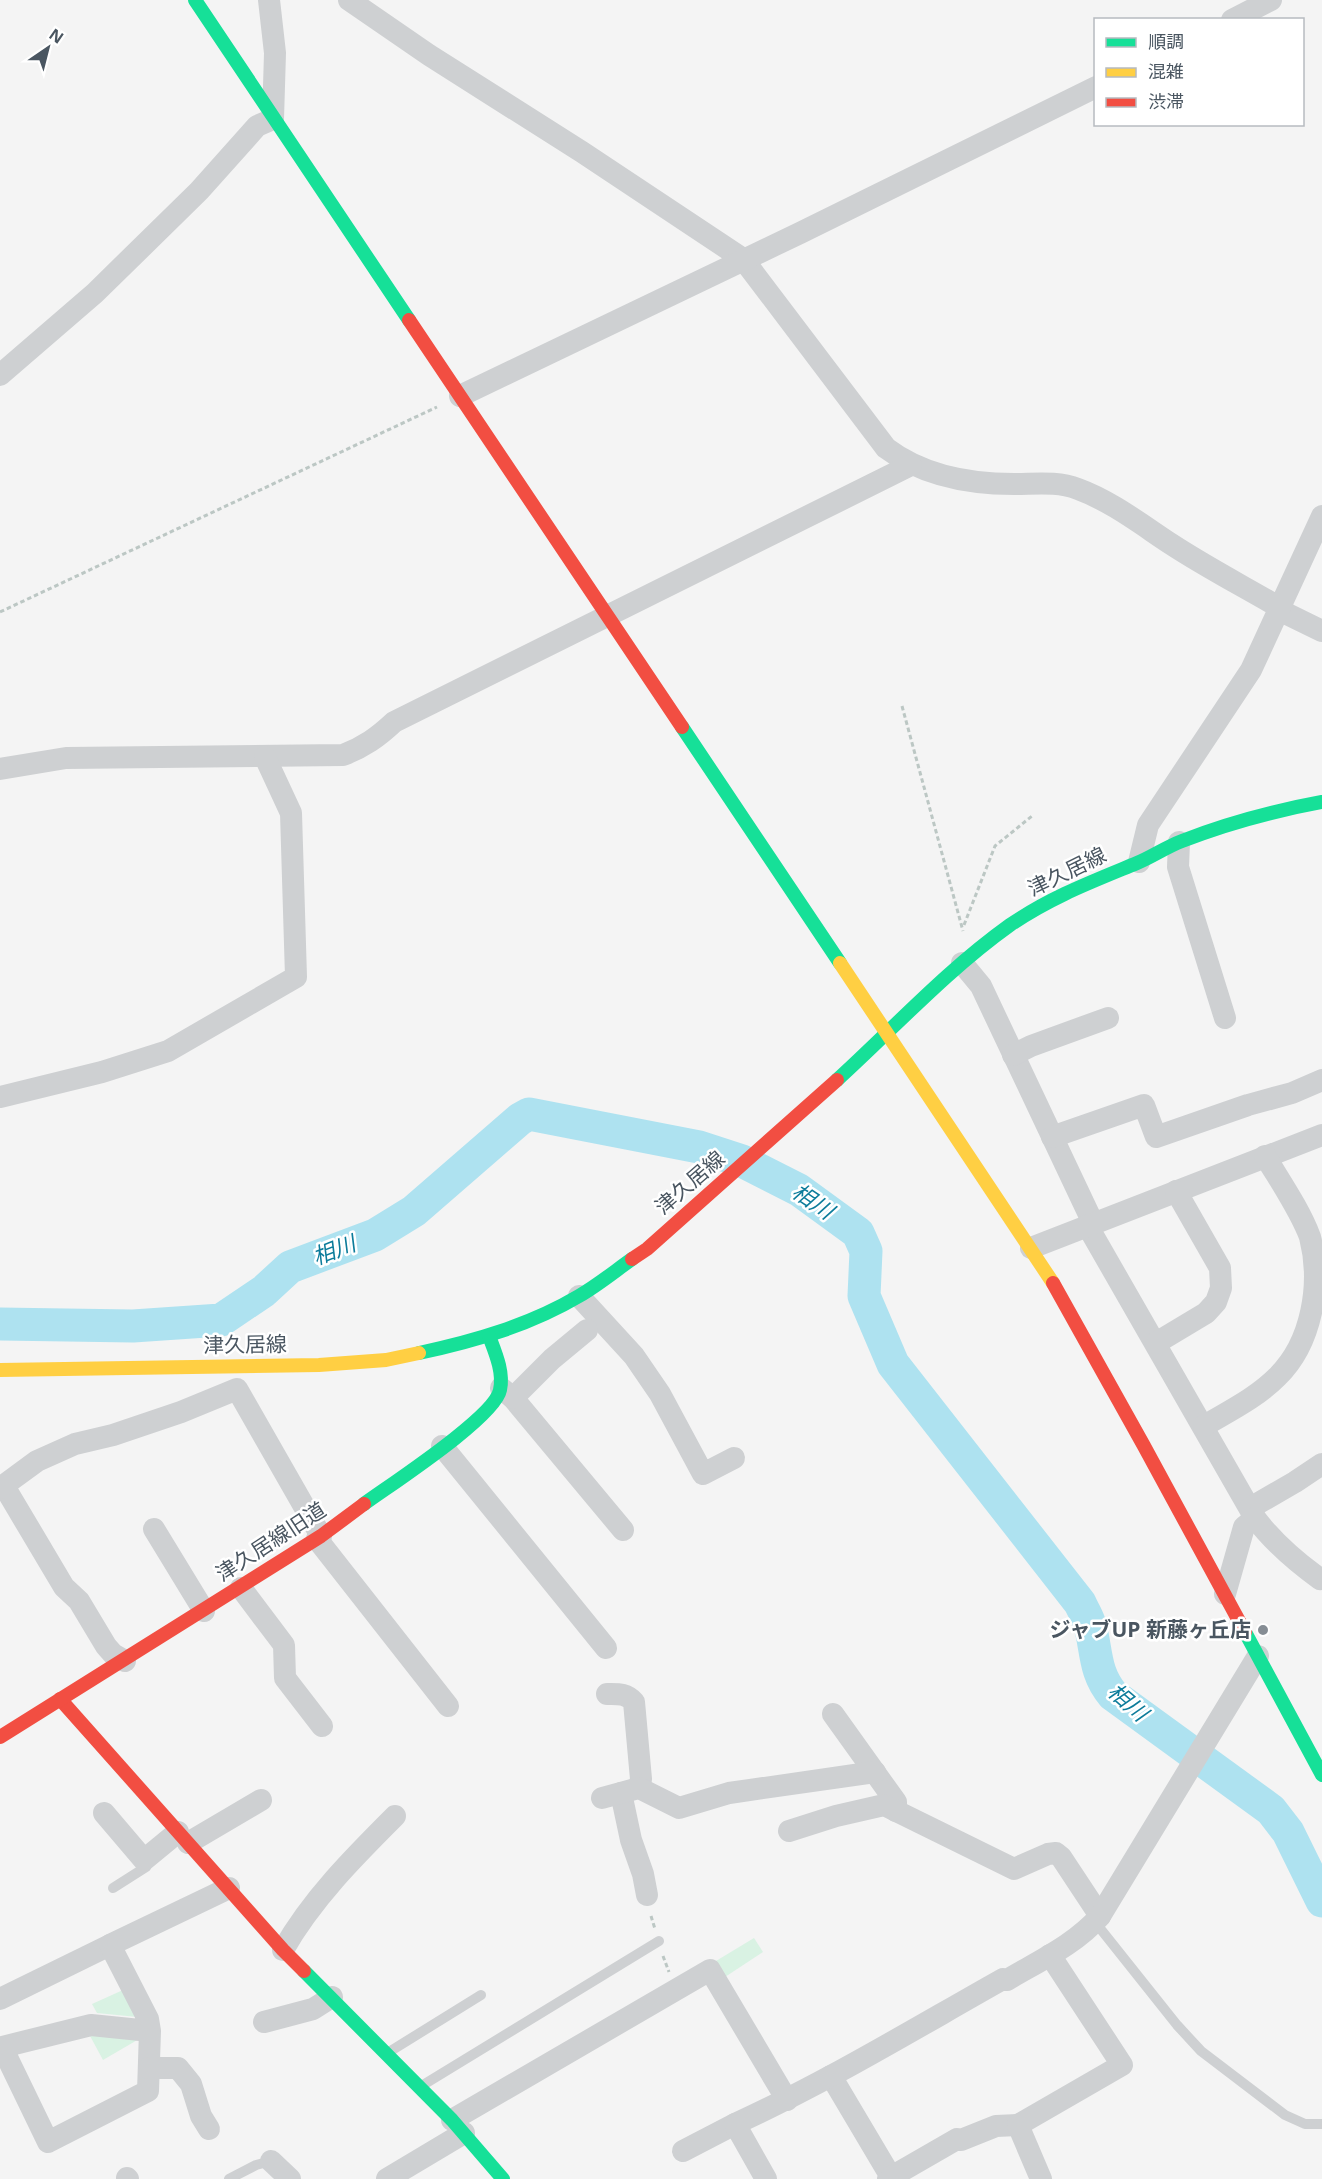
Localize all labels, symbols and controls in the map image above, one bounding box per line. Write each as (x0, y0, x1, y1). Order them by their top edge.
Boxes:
north arrow (18, 18, 78, 78)
legend (1094, 18, 1304, 126)
text: N (45, 23, 68, 48)
text: 順調 (1148, 29, 1184, 53)
text: 混雑 (1148, 59, 1184, 83)
text: 渋滞 (1148, 89, 1184, 113)
street label: 津久居線 (1023, 840, 1110, 902)
street label: 津久居線 (648, 1144, 730, 1220)
water label: 相川 (787, 1175, 842, 1226)
water label: 相川 (308, 1226, 361, 1271)
street label: 津久居線 (203, 1329, 287, 1359)
street label: 津久居線旧道 (210, 1495, 331, 1587)
place label: ジャブUP 新藤ヶ丘店 (1050, 1615, 1251, 1643)
marker: ジャブUP 新藤ヶ丘店 (1256, 1623, 1270, 1637)
water label: 相川 (1102, 1675, 1157, 1728)

